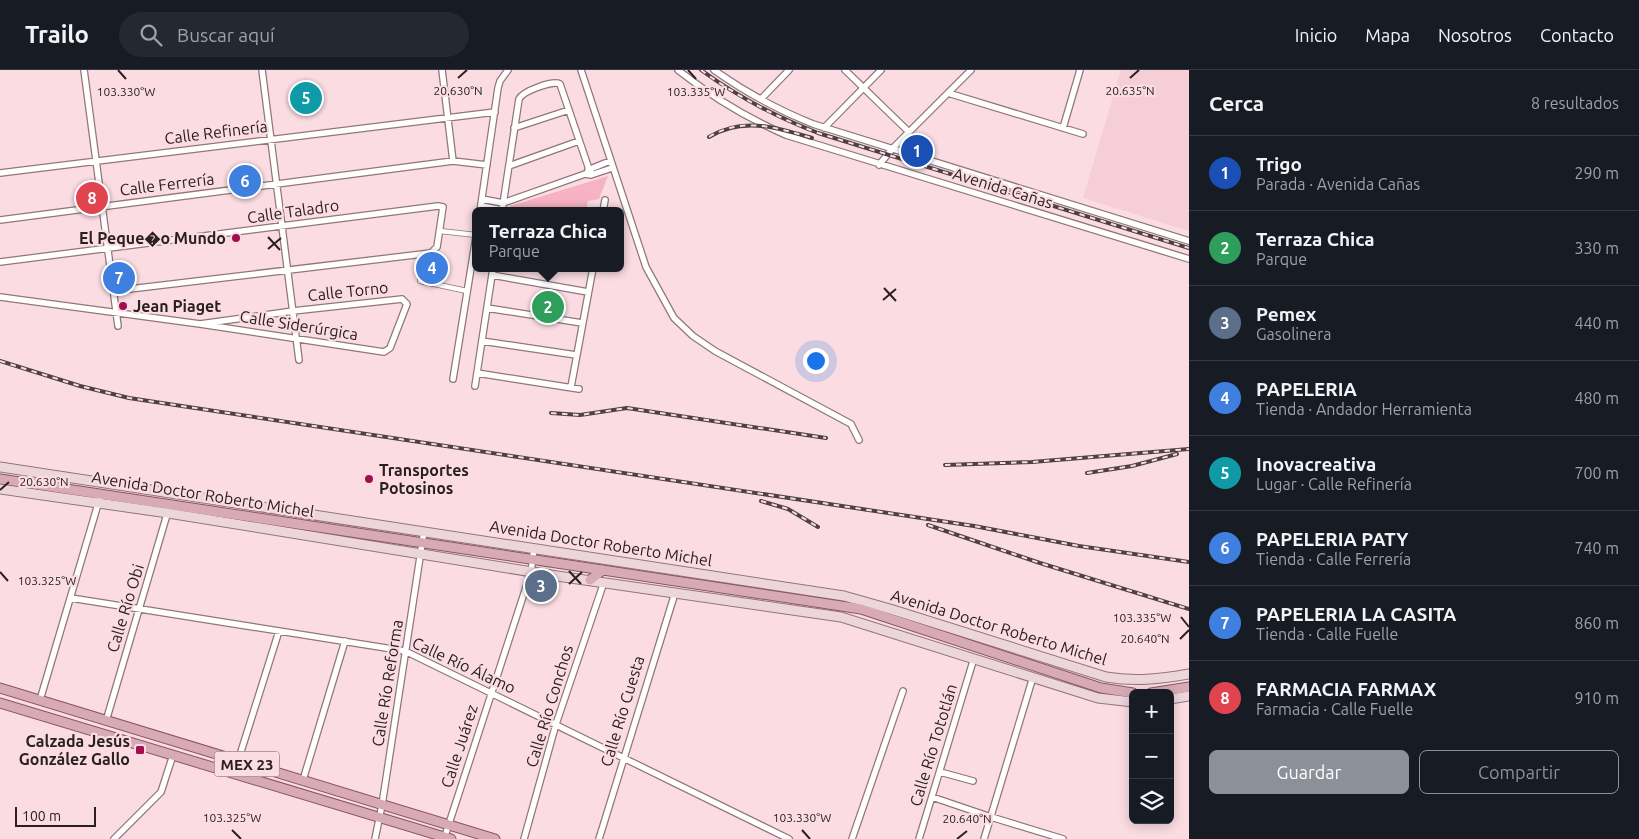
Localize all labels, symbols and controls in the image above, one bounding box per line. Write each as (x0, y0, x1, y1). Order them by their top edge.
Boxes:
search box (119, 12, 469, 57)
text: Trailo (25, 21, 89, 48)
icon: search (137, 21, 165, 49)
text: Buscar aquí (177, 24, 275, 46)
text: Inicio (1295, 25, 1337, 45)
text: Mapa (1365, 25, 1410, 45)
text: Nosotros (1438, 25, 1512, 45)
text: Contacto (1540, 25, 1614, 45)
pin: 5 (290, 79, 322, 117)
text: 20.630°N (433, 84, 483, 97)
text: 20.635°N (1105, 84, 1155, 97)
text: 103.330°W (97, 85, 155, 98)
text: 103.335°W (667, 85, 725, 98)
text: Cerca (1209, 91, 1264, 115)
text: 8 resultados (1531, 94, 1619, 112)
street label: Calle Refinería (163, 117, 269, 147)
pin: 1 (901, 132, 933, 170)
text: Trigo (1256, 153, 1302, 175)
pin: 6 (229, 162, 261, 200)
street label: Avenida Cañas (951, 164, 1055, 212)
text: 1 (1220, 164, 1230, 182)
text: 290 m (1574, 164, 1619, 182)
street label: Calle Ferrería (119, 169, 215, 199)
text: Parada · Avenida Cañas (1256, 175, 1420, 193)
pin: 8 (76, 179, 108, 217)
street label: Calle Taladro (246, 196, 340, 226)
popup (472, 207, 624, 272)
text: Terraza Chica (489, 220, 607, 242)
text: Terraza Chica (1256, 228, 1375, 250)
place label: El Peque�o Mundo (79, 229, 226, 247)
marker: El Peque�o Mundo (230, 232, 242, 244)
text: 2 (1220, 239, 1230, 257)
text: 330 m (1574, 239, 1619, 257)
text: Parque (489, 242, 540, 260)
pin: 4 (416, 249, 448, 287)
text: Parque (1256, 250, 1307, 268)
pin: 7 (103, 259, 135, 297)
street label: Calle Torno (307, 278, 389, 304)
pin: 2 (532, 288, 564, 326)
place label: Jean Piaget (133, 297, 221, 315)
marker: Jean Piaget (117, 300, 129, 312)
text: Pemex (1256, 303, 1316, 325)
street label: Calle Siderúrgica (239, 307, 359, 343)
text: 3 (1220, 314, 1230, 332)
text: 440 m (1574, 314, 1619, 332)
text: Gasolinera (1256, 325, 1331, 343)
your location (803, 348, 829, 374)
text: PAPELERIA (1256, 378, 1357, 400)
text: 4 (1220, 389, 1230, 407)
text: 480 m (1574, 389, 1619, 407)
text: Tienda · Andador Herramienta (1256, 400, 1472, 418)
text: Inovacreativa (1256, 453, 1376, 475)
place label: Transportes Potosinos (379, 461, 469, 497)
text: 5 (1220, 464, 1230, 482)
text: 700 m (1574, 464, 1619, 482)
street label: Avenida Doctor Roberto Michel (91, 468, 315, 520)
marker: Transportes Potosinos (363, 473, 375, 485)
text: 20.630°N (19, 475, 69, 488)
text: Lugar · Calle Refinería (1256, 475, 1412, 493)
street label: Avenida Doctor Roberto Michel (489, 517, 713, 569)
text: PAPELERIA PATY (1256, 528, 1408, 550)
text: 6 (1220, 539, 1230, 557)
text: 740 m (1574, 539, 1619, 557)
text: Tienda · Calle Ferrería (1256, 550, 1411, 568)
street label: Calle Río Obi (103, 562, 147, 654)
pin: 3 (525, 567, 557, 605)
text: 103.325°W (18, 574, 76, 587)
street label: Avenida Doctor Roberto Michel (889, 586, 1109, 668)
text: PAPELERIA LA CASITA (1256, 603, 1456, 625)
text: 103.335°W (1113, 611, 1171, 624)
text: 7 (1220, 614, 1230, 632)
text: 860 m (1574, 614, 1619, 632)
street label: Calle Río Reforma (368, 618, 406, 748)
text: Tienda · Calle Fuelle (1256, 625, 1398, 643)
street label: Calle Río Álamo (410, 631, 519, 697)
text: 20.640°N (1120, 632, 1170, 645)
street label: Calle Río Conchos (522, 643, 576, 769)
street label: Calle Río Cuesta (597, 653, 647, 769)
text: FARMACIA FARMAX (1256, 678, 1436, 700)
street label: Calle Río Tototlán (906, 682, 960, 808)
map controls (1129, 689, 1174, 824)
button: + (1129, 689, 1174, 734)
text: 8 (1220, 689, 1230, 707)
text: 910 m (1574, 689, 1619, 707)
text: Farmacia · Calle Fuelle (1256, 700, 1413, 718)
street label: Calle Juárez (437, 702, 481, 790)
place label: Calzada Jesús González Gallo (19, 732, 130, 768)
button: − (1129, 734, 1174, 779)
marker: Calzada Jesús González Gallo (134, 744, 146, 756)
button: Guardar (1209, 750, 1409, 794)
button: Compartir (1419, 750, 1619, 794)
road number: MEX 23 (214, 752, 280, 776)
button: layers (1129, 779, 1174, 824)
scale bar (15, 804, 96, 827)
text: 100 m (22, 808, 61, 824)
text: 103.325°W (203, 811, 261, 824)
text: 103.330°W (773, 811, 831, 824)
text: 20.640°N (942, 812, 992, 825)

